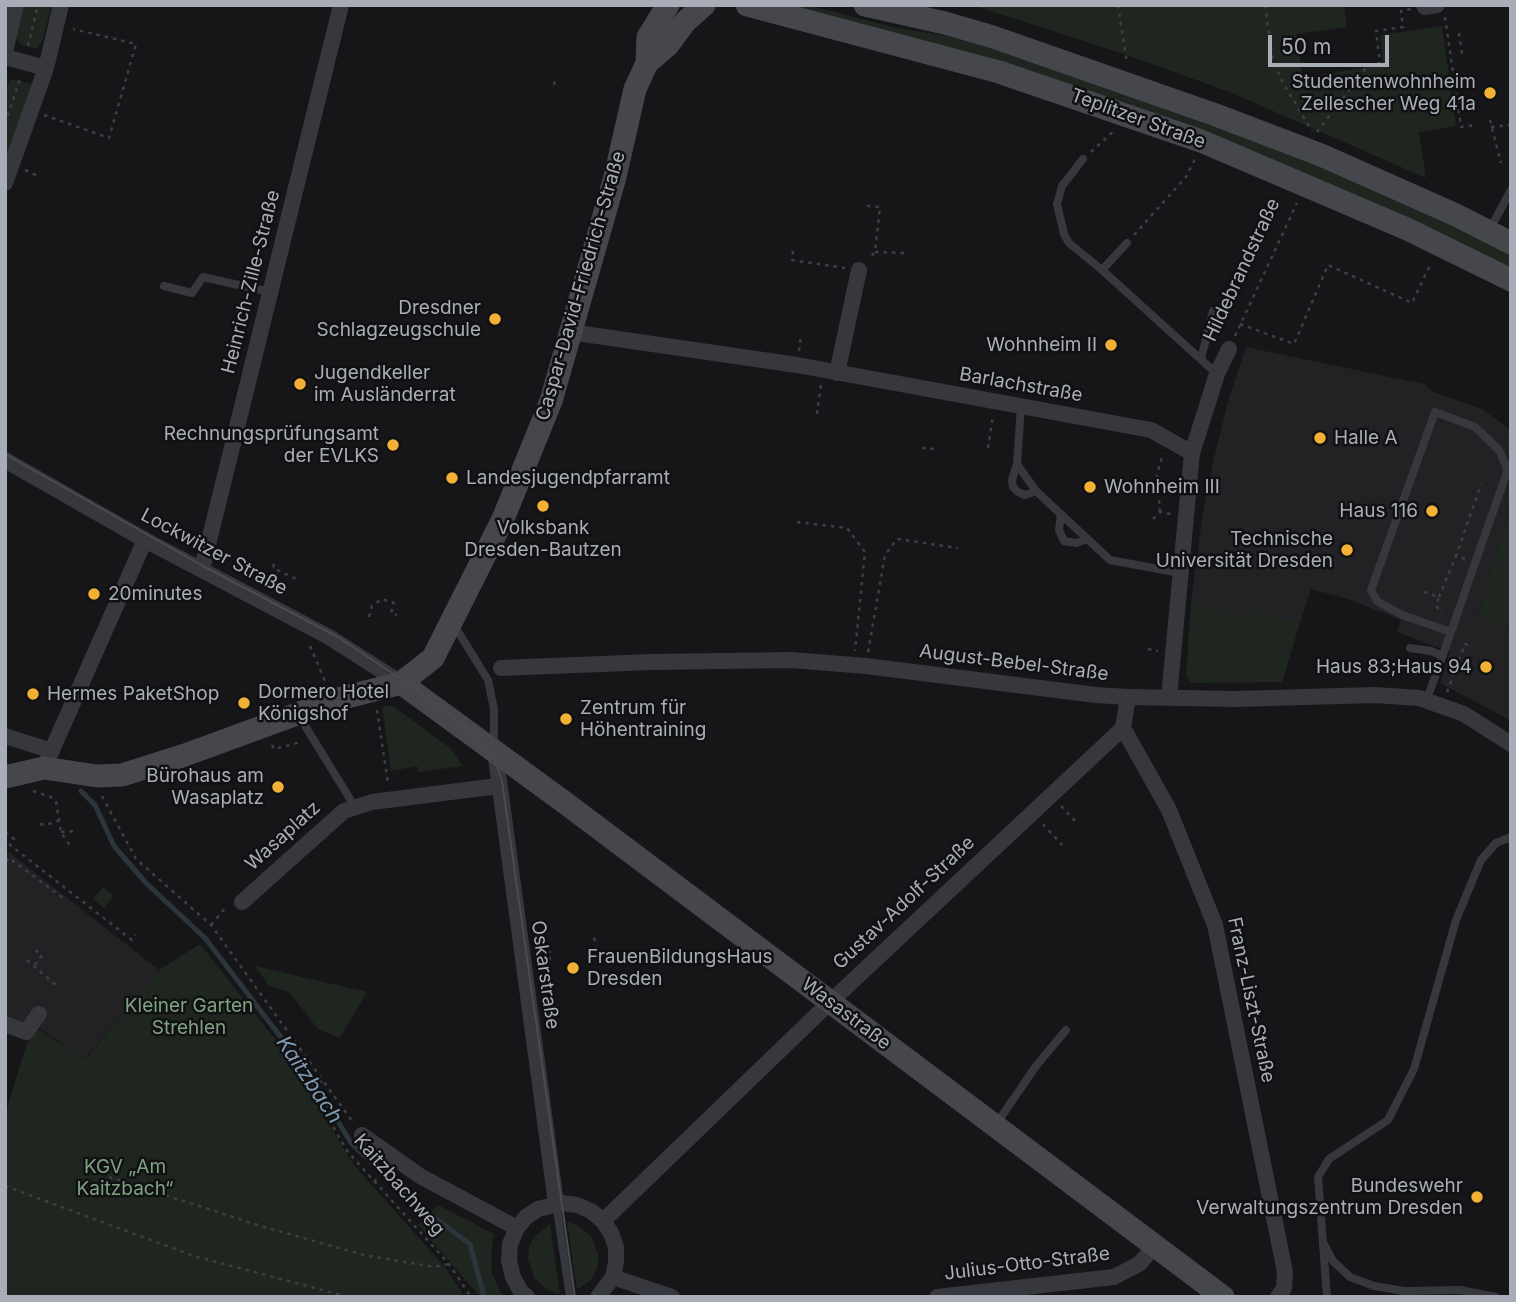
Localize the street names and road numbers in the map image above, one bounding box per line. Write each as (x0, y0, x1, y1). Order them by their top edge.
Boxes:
street label: Teplitzer Straße (1068, 84, 1208, 154)
street label: Caspar-David-Friedrich-Straße (532, 149, 630, 423)
street label: Heinrich-Zille-Straße (217, 188, 285, 376)
street label: Hildebrandstraße (1199, 195, 1285, 345)
street label: Barlachstraße (958, 363, 1084, 407)
street label: Lockwitzer Straße (137, 504, 291, 600)
street label: August-Bebel-Straße (918, 640, 1110, 686)
street label: Wasaplatz (241, 797, 325, 875)
street label: Gustav-Adolf-Straße (829, 832, 979, 974)
street label: Franz-Liszt-Straße (1222, 915, 1280, 1085)
street label: Oskarstraße (526, 919, 564, 1031)
street label: Wasastraße (797, 973, 895, 1055)
street label: Kaitzbachweg (349, 1129, 449, 1241)
street label: Julius-Otto-Straße (943, 1243, 1111, 1285)

